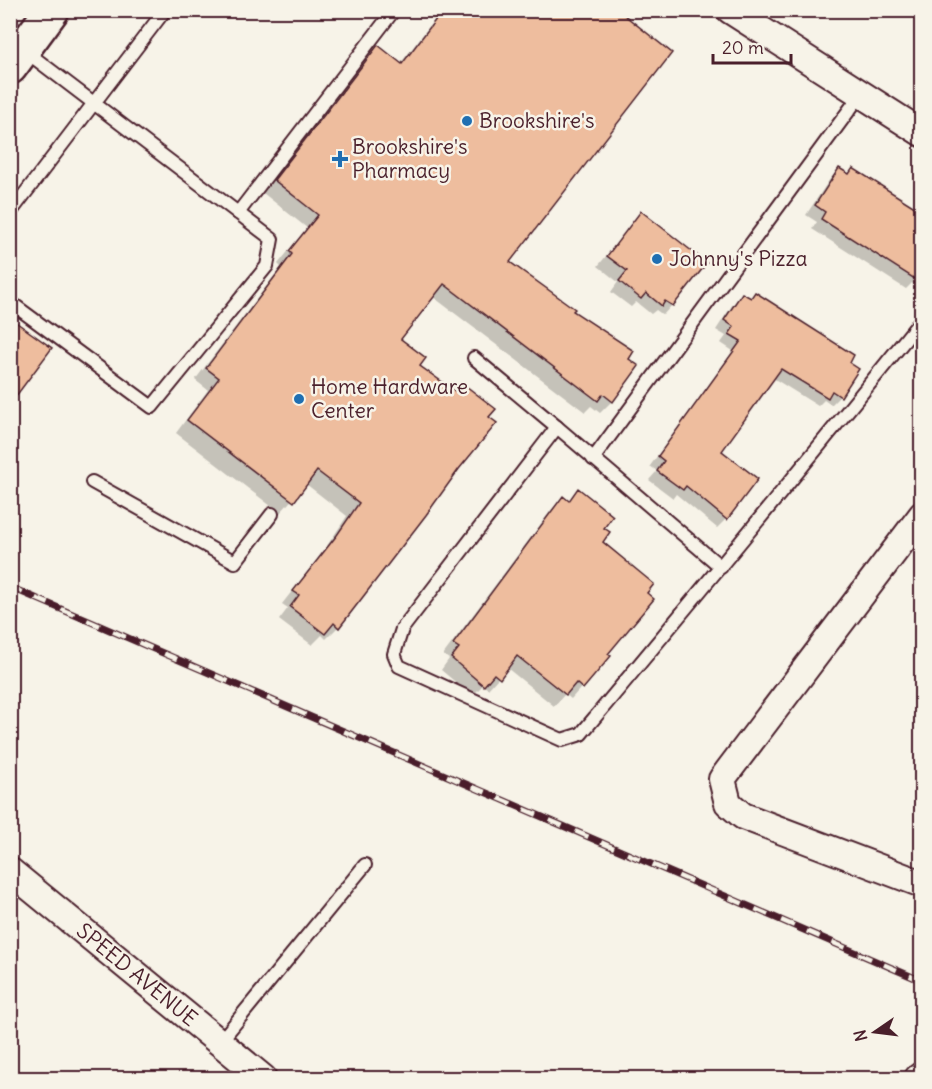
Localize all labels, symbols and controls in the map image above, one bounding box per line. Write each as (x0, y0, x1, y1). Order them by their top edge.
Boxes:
scale bar (713, 27, 791, 65)
text: 20 m (722, 36, 764, 59)
place label: Brookshire's (479, 107, 595, 134)
marker: Brookshire's (460, 114, 474, 128)
place label: Brookshire's Pharmacy (352, 133, 468, 184)
marker: Brookshire's Pharmacy (333, 152, 347, 166)
place label: Johnny's Pizza (669, 245, 807, 272)
marker: Johnny's Pizza (650, 252, 664, 266)
place label: Home Hardware Center (311, 373, 468, 424)
marker: Home Hardware Center (292, 392, 306, 406)
street label: SPEED AVENUE (71, 917, 203, 1032)
north arrow (845, 1002, 905, 1062)
text: N (849, 1028, 871, 1043)

